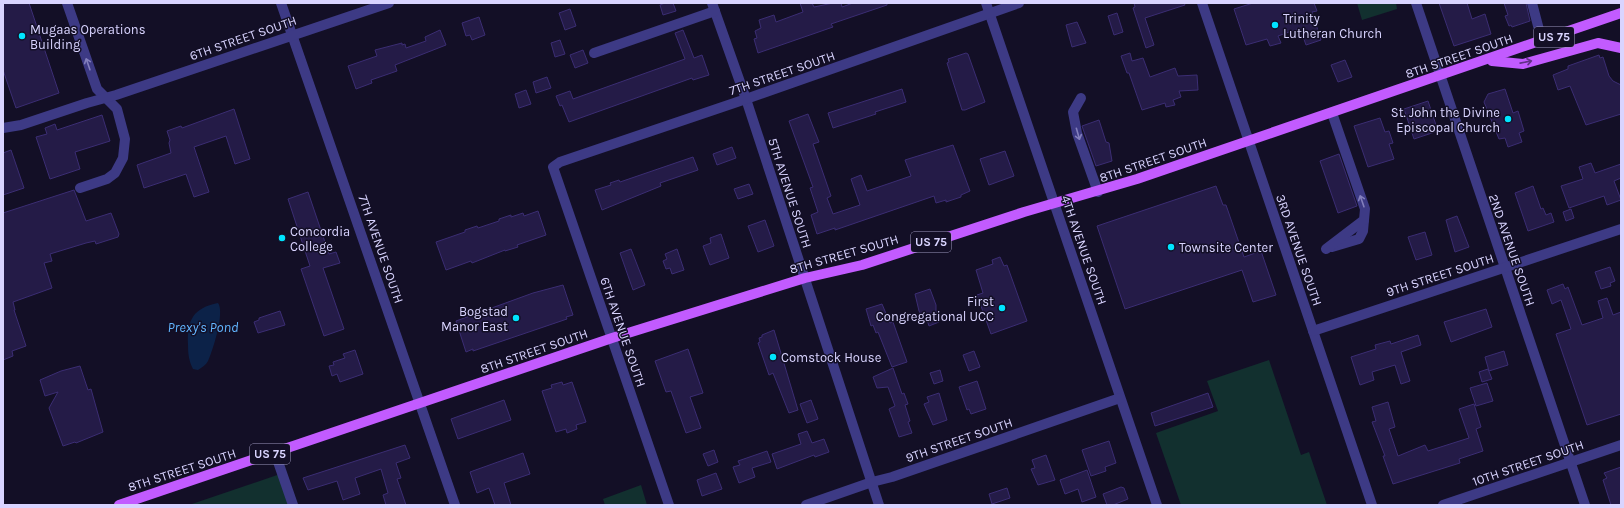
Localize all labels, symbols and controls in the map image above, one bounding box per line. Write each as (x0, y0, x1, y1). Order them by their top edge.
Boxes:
place label: Trinity Lutheran Church (1283, 11, 1382, 41)
street label: 6TH STREET SOUTH (188, 13, 298, 63)
marker: Trinity Lutheran Church (1270, 20, 1280, 30)
place label: Mugaas Operations Building (30, 22, 146, 52)
road number: US 75 (1534, 27, 1574, 47)
marker: Mugaas Operations Building (17, 31, 27, 41)
street label: 8TH STREET SOUTH (1403, 31, 1515, 81)
street label: 7TH STREET SOUTH (727, 48, 837, 98)
one-way arrow (1519, 58, 1532, 66)
one-way arrow (84, 59, 92, 71)
place label: St. John the Divine Episcopal Church (1391, 105, 1500, 135)
marker: St. John the Divine Episcopal Church (1503, 114, 1513, 124)
one-way arrow (1075, 127, 1082, 140)
street label: 8TH STREET SOUTH (1097, 135, 1209, 185)
street label: 5TH AVENUE SOUTH (765, 136, 815, 250)
street label: 3RD AVENUE SOUTH (1273, 192, 1325, 308)
street label: 2ND AVENUE SOUTH (1486, 192, 1538, 308)
street label: 7TH AVENUE SOUTH (355, 193, 407, 305)
street label: 4TH AVENUE SOUTH (1058, 193, 1110, 307)
one-way arrow (1358, 194, 1365, 207)
place label: Concordia College (290, 224, 350, 254)
street label: 8TH STREET SOUTH (788, 231, 900, 277)
road number: US 75 (911, 232, 951, 252)
marker: Concordia College (277, 233, 287, 243)
place label: Townsite Center (1179, 240, 1273, 255)
marker: Townsite Center (1166, 242, 1176, 252)
street label: 9TH STREET SOUTH (1384, 251, 1496, 299)
street label: 6TH AVENUE SOUTH (597, 275, 649, 389)
place label: First Congregational UCC (876, 294, 994, 324)
marker: First Congregational UCC (997, 303, 1007, 313)
place label: Bogstad Manor East (441, 304, 508, 334)
marker: Bogstad Manor East (511, 313, 521, 323)
water label: Prexy's Pond (167, 319, 239, 336)
street label: 8TH STREET SOUTH (478, 326, 590, 376)
place label: Comstock House (781, 350, 882, 365)
marker: Comstock House (768, 352, 778, 362)
street label: 9TH STREET SOUTH (903, 415, 1015, 465)
street label: 10TH STREET SOUTH (1470, 437, 1586, 489)
road number: US 75 (250, 444, 290, 464)
street label: 8TH STREET SOUTH (126, 445, 238, 495)

